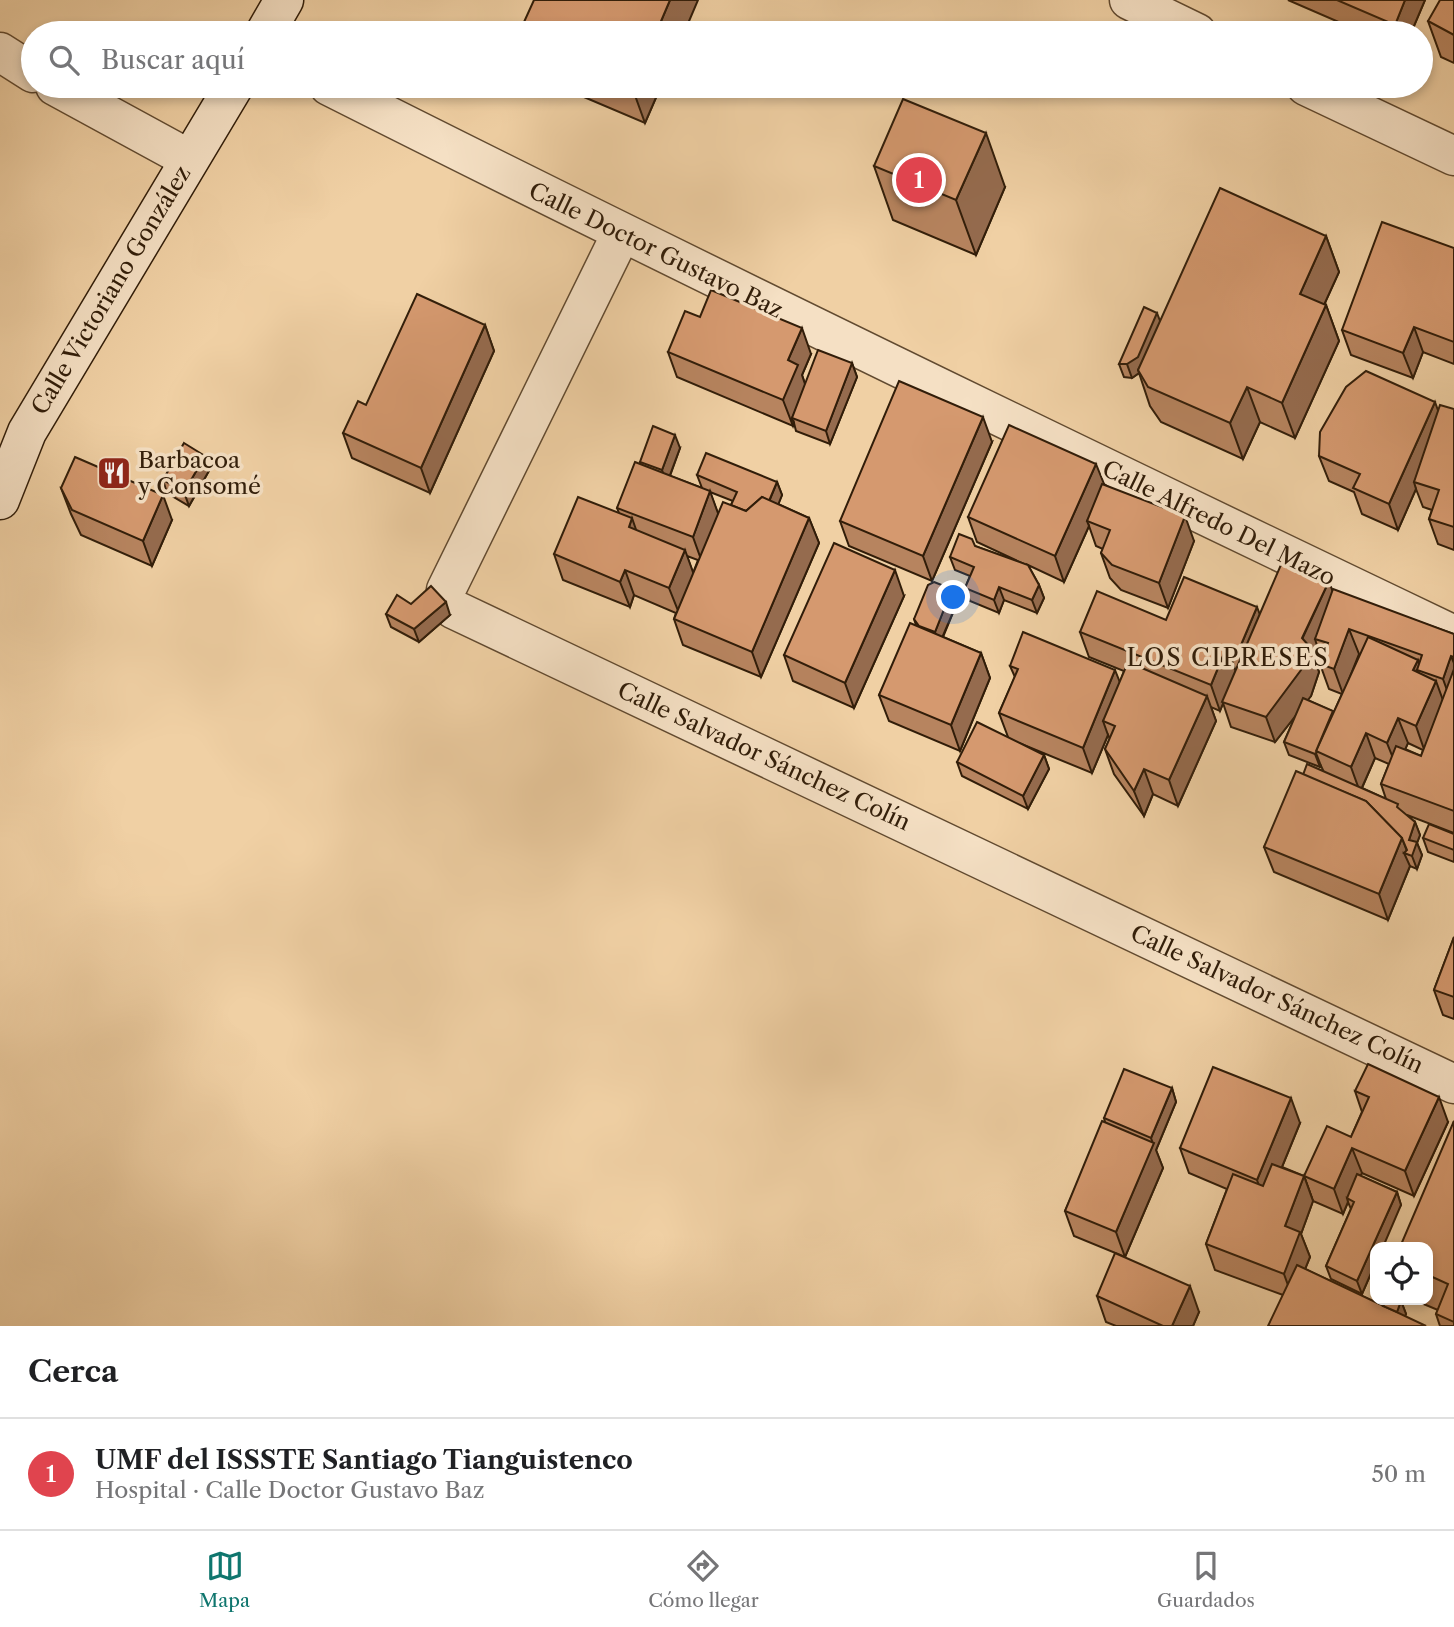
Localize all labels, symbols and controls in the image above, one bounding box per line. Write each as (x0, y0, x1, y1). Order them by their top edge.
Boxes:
search box (21, 21, 1433, 98)
icon: search (45, 41, 83, 79)
text: Buscar aquí (101, 44, 245, 76)
pin: 1 (896, 154, 942, 206)
street label: Calle Victoriano González (25, 160, 197, 420)
street label: Calle Doctor Gustavo Baz (524, 176, 788, 324)
place label: Barbacoa y Consomé (137, 446, 261, 500)
restaurant icon: Barbacoa y Consomé (95, 454, 133, 492)
street label: Calle Alfredo Del Mazo (1098, 454, 1340, 592)
your location (936, 580, 970, 614)
district label: LOS CIPRESES (1126, 643, 1330, 672)
street label: Calle Salvador Sánchez Colín (613, 676, 915, 836)
street label: Calle Salvador Sánchez Colín (1126, 919, 1428, 1079)
map controls (1370, 1242, 1433, 1305)
button: locate (1370, 1242, 1433, 1305)
text: Cerca (28, 1353, 118, 1390)
text: UMF del ISSSTE Santiago Tianguistenco (95, 1444, 633, 1476)
text: 1 (46, 1460, 56, 1488)
text: 50 m (1371, 1460, 1426, 1488)
text: Hospital · Calle Doctor Gustavo Baz (95, 1476, 485, 1504)
tab: Mapa (199, 1547, 250, 1612)
tab: Cómo llegar (648, 1547, 759, 1612)
tab: Guardados (1157, 1547, 1255, 1612)

